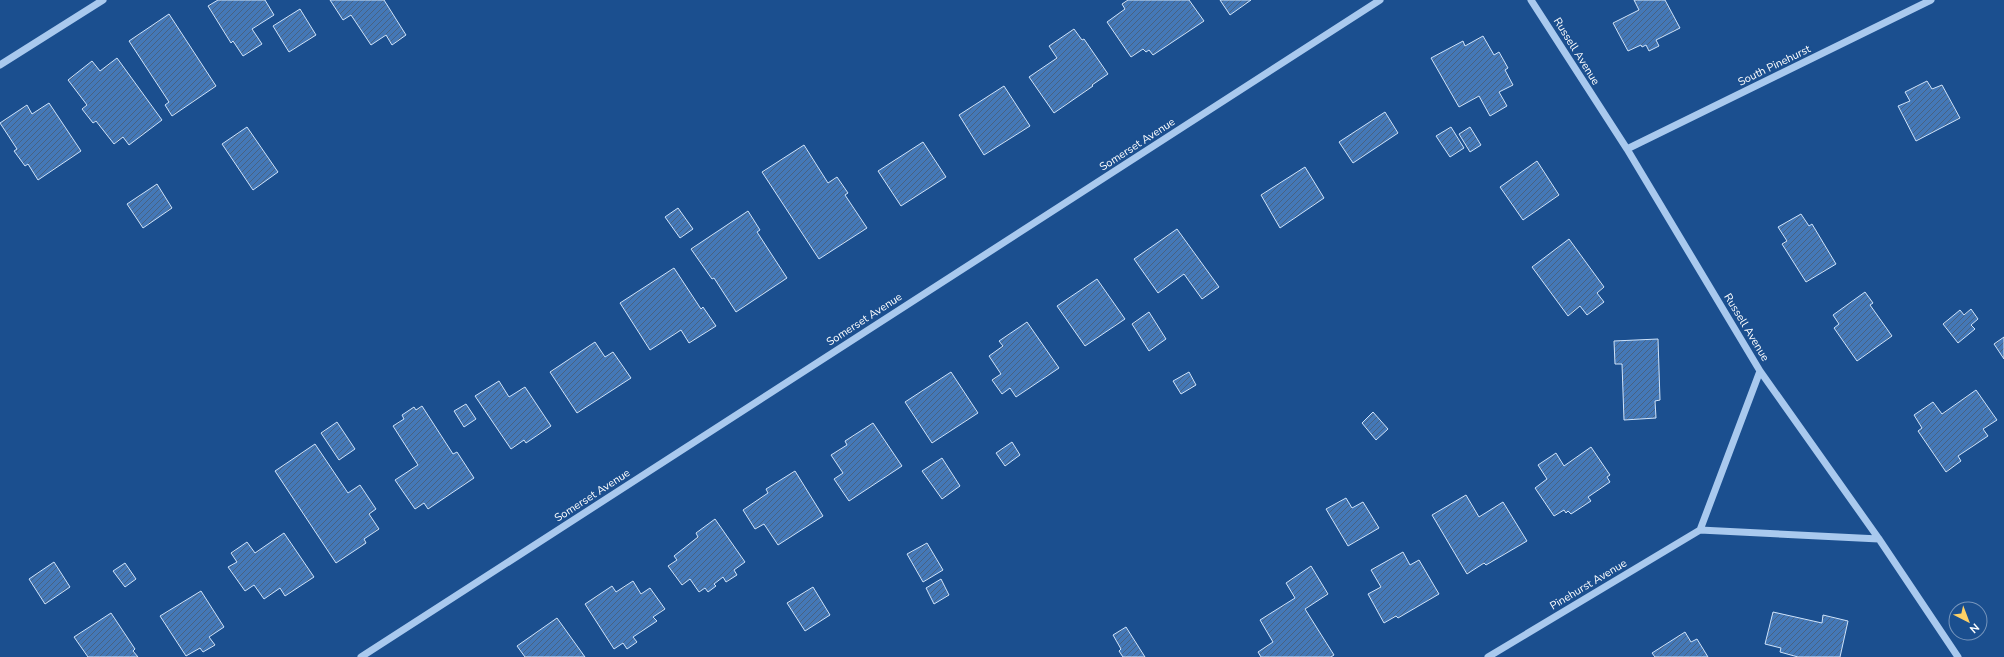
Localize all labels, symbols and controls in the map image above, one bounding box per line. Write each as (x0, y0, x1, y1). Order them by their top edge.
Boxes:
street label: Russell Avenue (1550, 15, 1603, 88)
street label: South Pinehurst (1735, 41, 1813, 90)
street label: Somerset Avenue (1097, 114, 1178, 174)
street label: Somerset Avenue (824, 289, 905, 349)
street label: Russell Avenue (1720, 291, 1773, 364)
street label: Somerset Avenue (552, 465, 633, 525)
street label: Pinehurst Avenue (1547, 555, 1630, 613)
north arrow (1948, 601, 1988, 641)
text: N (1966, 620, 1982, 636)

